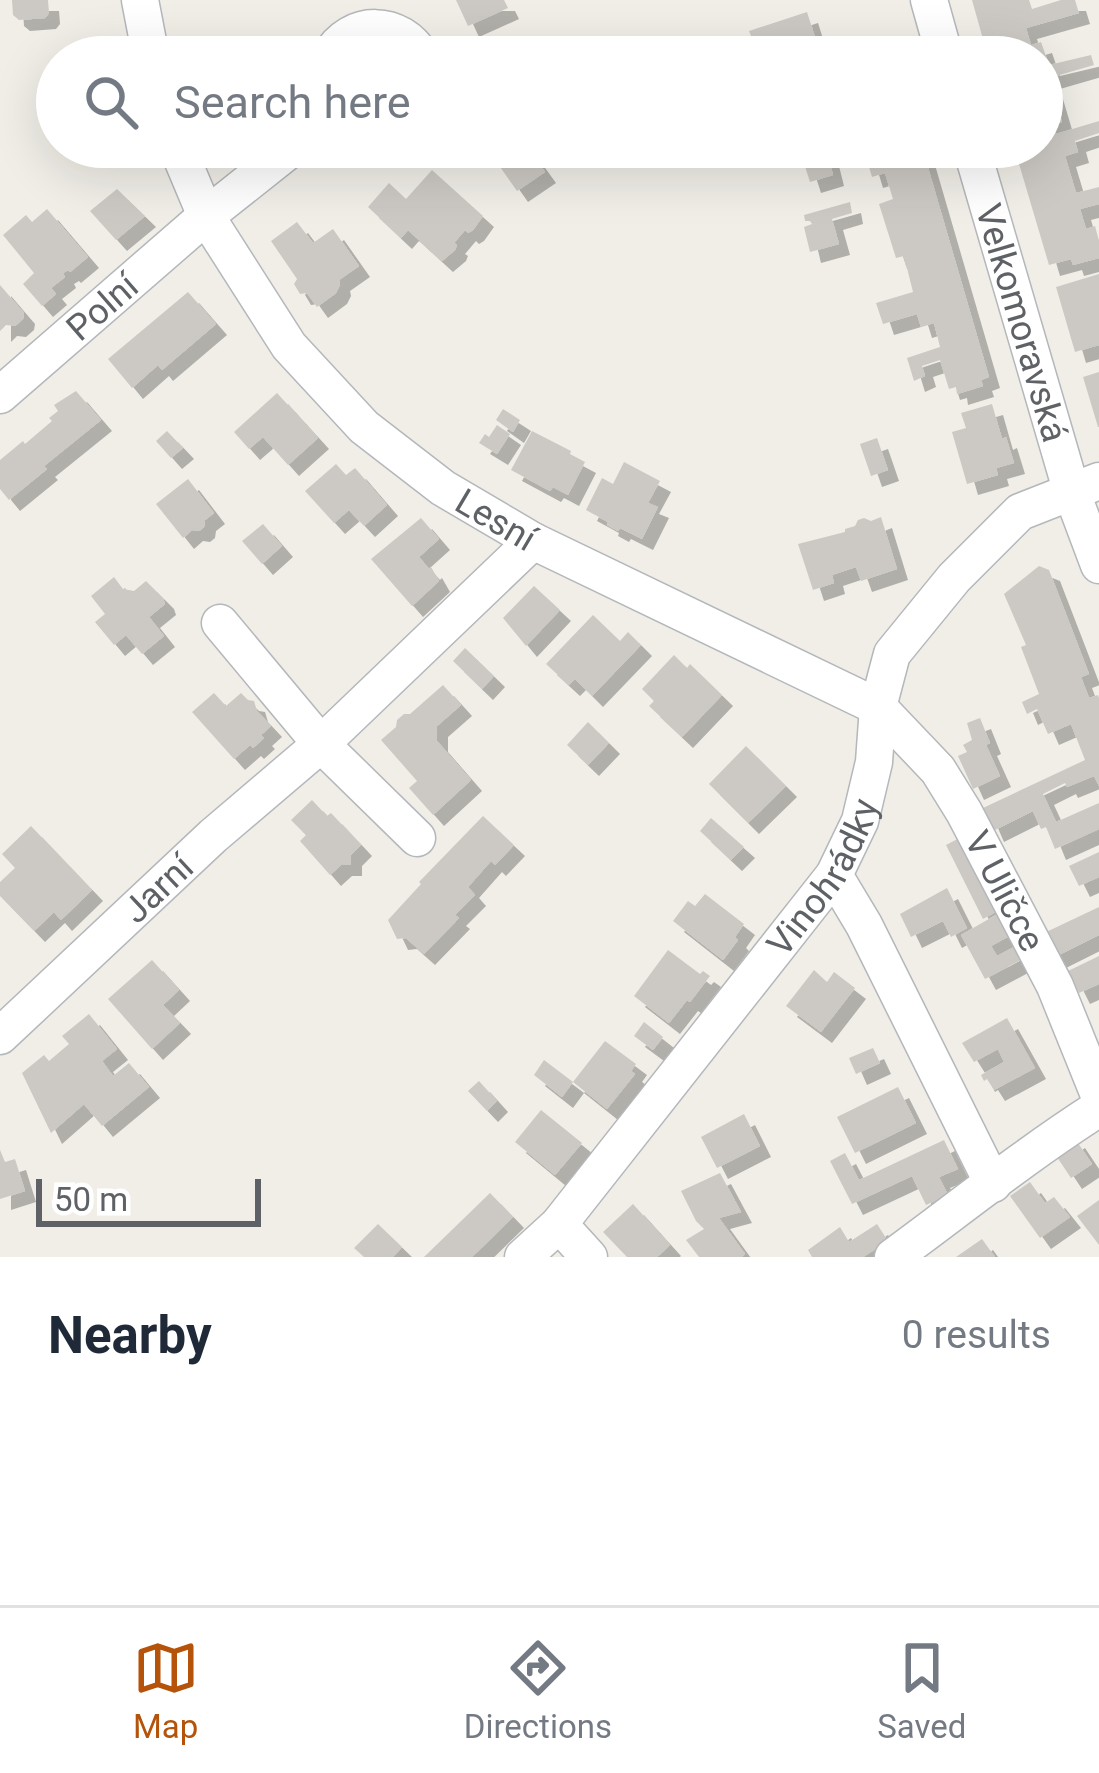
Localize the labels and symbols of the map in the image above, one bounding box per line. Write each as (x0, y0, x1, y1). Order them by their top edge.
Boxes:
street label: Velkomoravská (967, 199, 1076, 447)
street label: Polní (58, 264, 148, 349)
street label: Lesní (448, 480, 544, 561)
street label: Vinohrádky (759, 795, 887, 964)
street label: V Uličce (956, 824, 1053, 958)
street label: Jarní (114, 845, 203, 932)
scale bar (36, 1173, 261, 1226)

